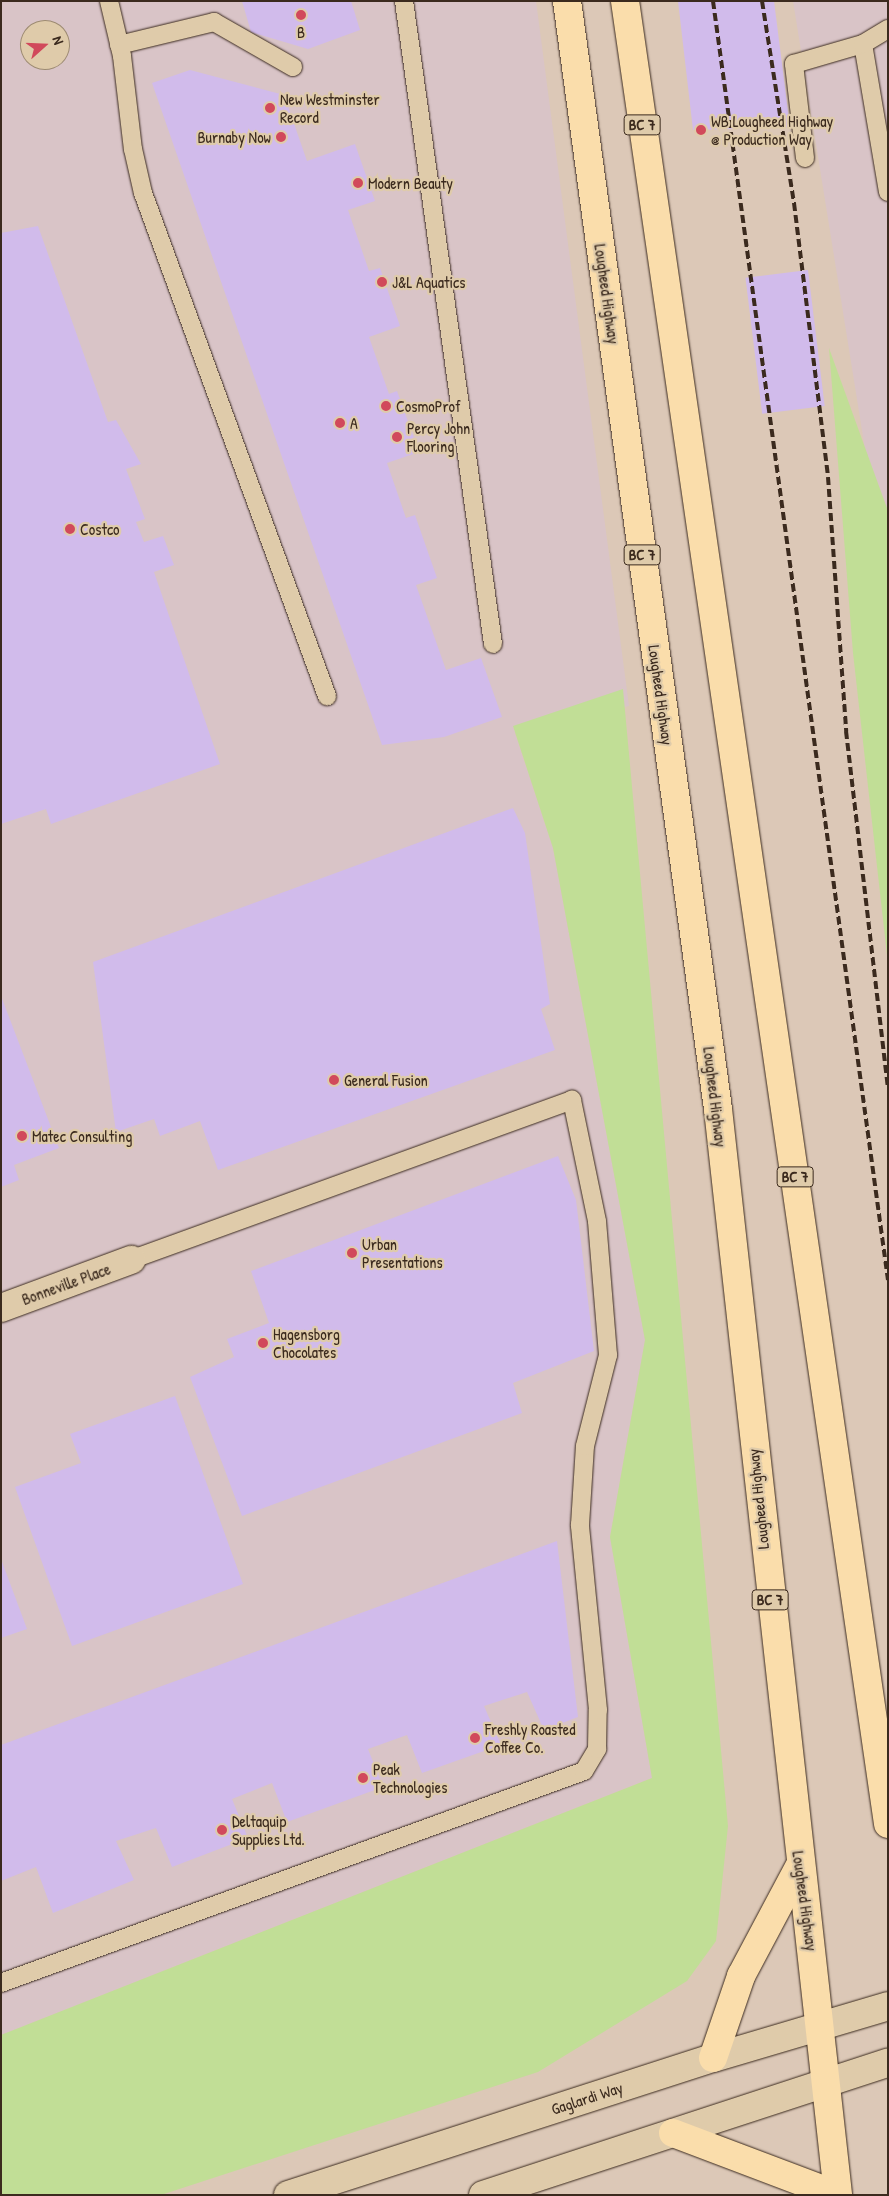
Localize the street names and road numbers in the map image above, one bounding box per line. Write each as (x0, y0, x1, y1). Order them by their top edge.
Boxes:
road number: BC 7 (623, 112, 661, 138)
street label: Lougheed Highway (590, 243, 624, 345)
road number: BC 7 (623, 542, 661, 568)
street label: Lougheed Highway (644, 644, 678, 746)
street label: Lougheed Highway (699, 1046, 731, 1148)
road number: BC 7 (776, 1164, 814, 1190)
street label: Bonneville Place (19, 1259, 113, 1309)
street label: Lougheed Highway (743, 1448, 773, 1550)
road number: BC 7 (751, 1588, 789, 1612)
street label: Lougheed Highway (788, 1850, 822, 1952)
street label: Gaglardi Way (549, 2077, 625, 2119)

